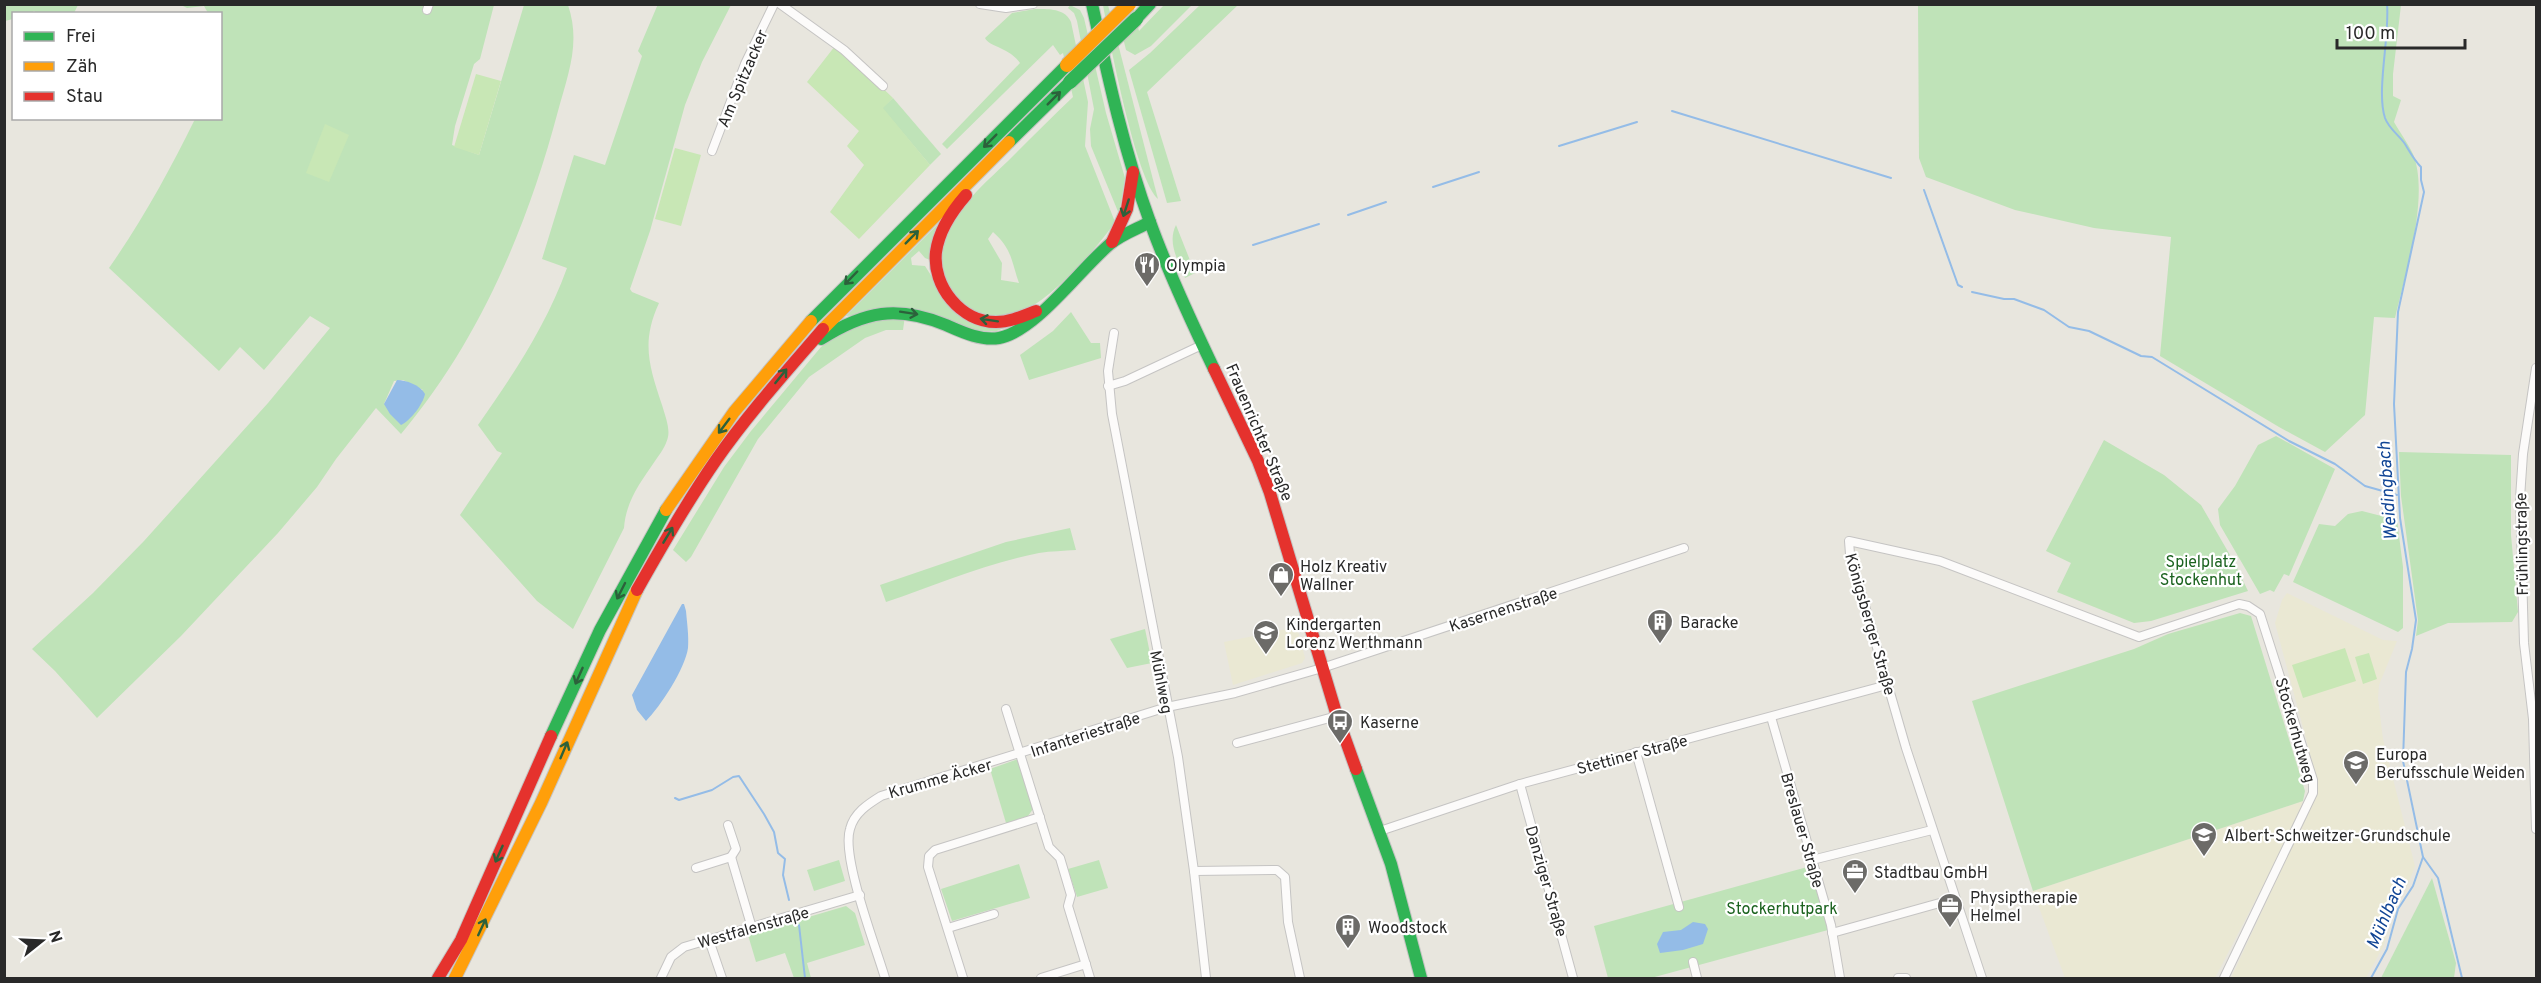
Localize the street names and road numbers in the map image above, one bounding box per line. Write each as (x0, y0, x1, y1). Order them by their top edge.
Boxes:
street label: Am Spitzacker (714, 27, 773, 131)
street label: Frauenrichter Straße (1220, 361, 1296, 504)
street label: Frühlingstraße (2512, 492, 2534, 596)
street label: Königsberger Straße (1839, 551, 1899, 698)
street label: Kasernenstraße (1447, 584, 1560, 638)
street label: Mühlweg (1144, 649, 1176, 716)
street label: Stockerhutweg (2270, 676, 2319, 785)
street label: Infanteriestraße (1028, 709, 1143, 763)
street label: Stettiner Straße (1575, 732, 1690, 780)
street label: Krumme Äcker (886, 755, 995, 804)
street label: Breslauer Straße (1775, 771, 1827, 891)
street label: Danziger Straße (1520, 824, 1570, 939)
street label: Westfalenstraße (696, 903, 812, 954)

